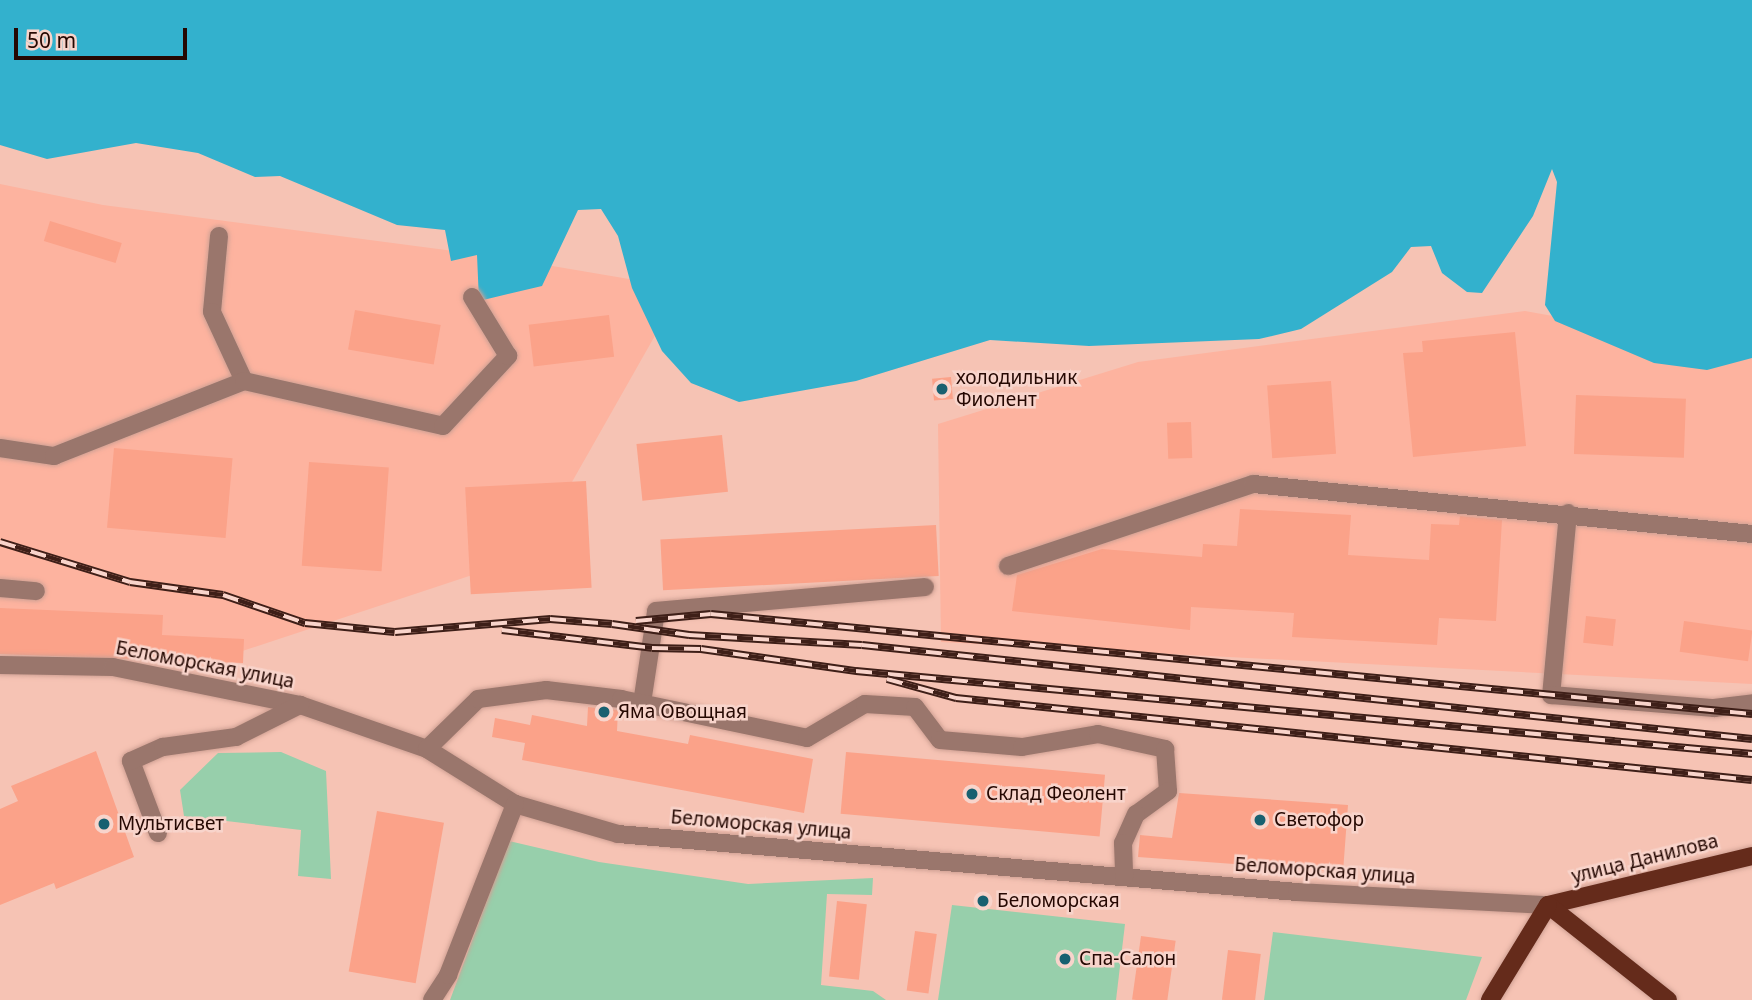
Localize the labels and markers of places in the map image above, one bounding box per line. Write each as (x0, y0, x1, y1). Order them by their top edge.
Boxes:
place label: холодильник Фиолент (956, 367, 1077, 411)
marker: холодильник Фиолент (934, 381, 950, 397)
place label: Яма Овощная (618, 701, 747, 723)
marker: Яма Овощная (596, 704, 612, 720)
place label: Склад Феолент (986, 783, 1126, 805)
marker: Склад Феолент (964, 786, 980, 802)
place label: Светофор (1274, 809, 1364, 831)
marker: Светофор (1252, 812, 1268, 828)
place label: Мультисвет (118, 813, 224, 835)
marker: Мультисвет (96, 816, 112, 832)
place label: Беломорская (997, 890, 1120, 912)
marker: Беломорская (975, 893, 991, 909)
place label: Спа-Салон (1079, 948, 1176, 970)
marker: Спа-Салон (1057, 951, 1073, 967)

